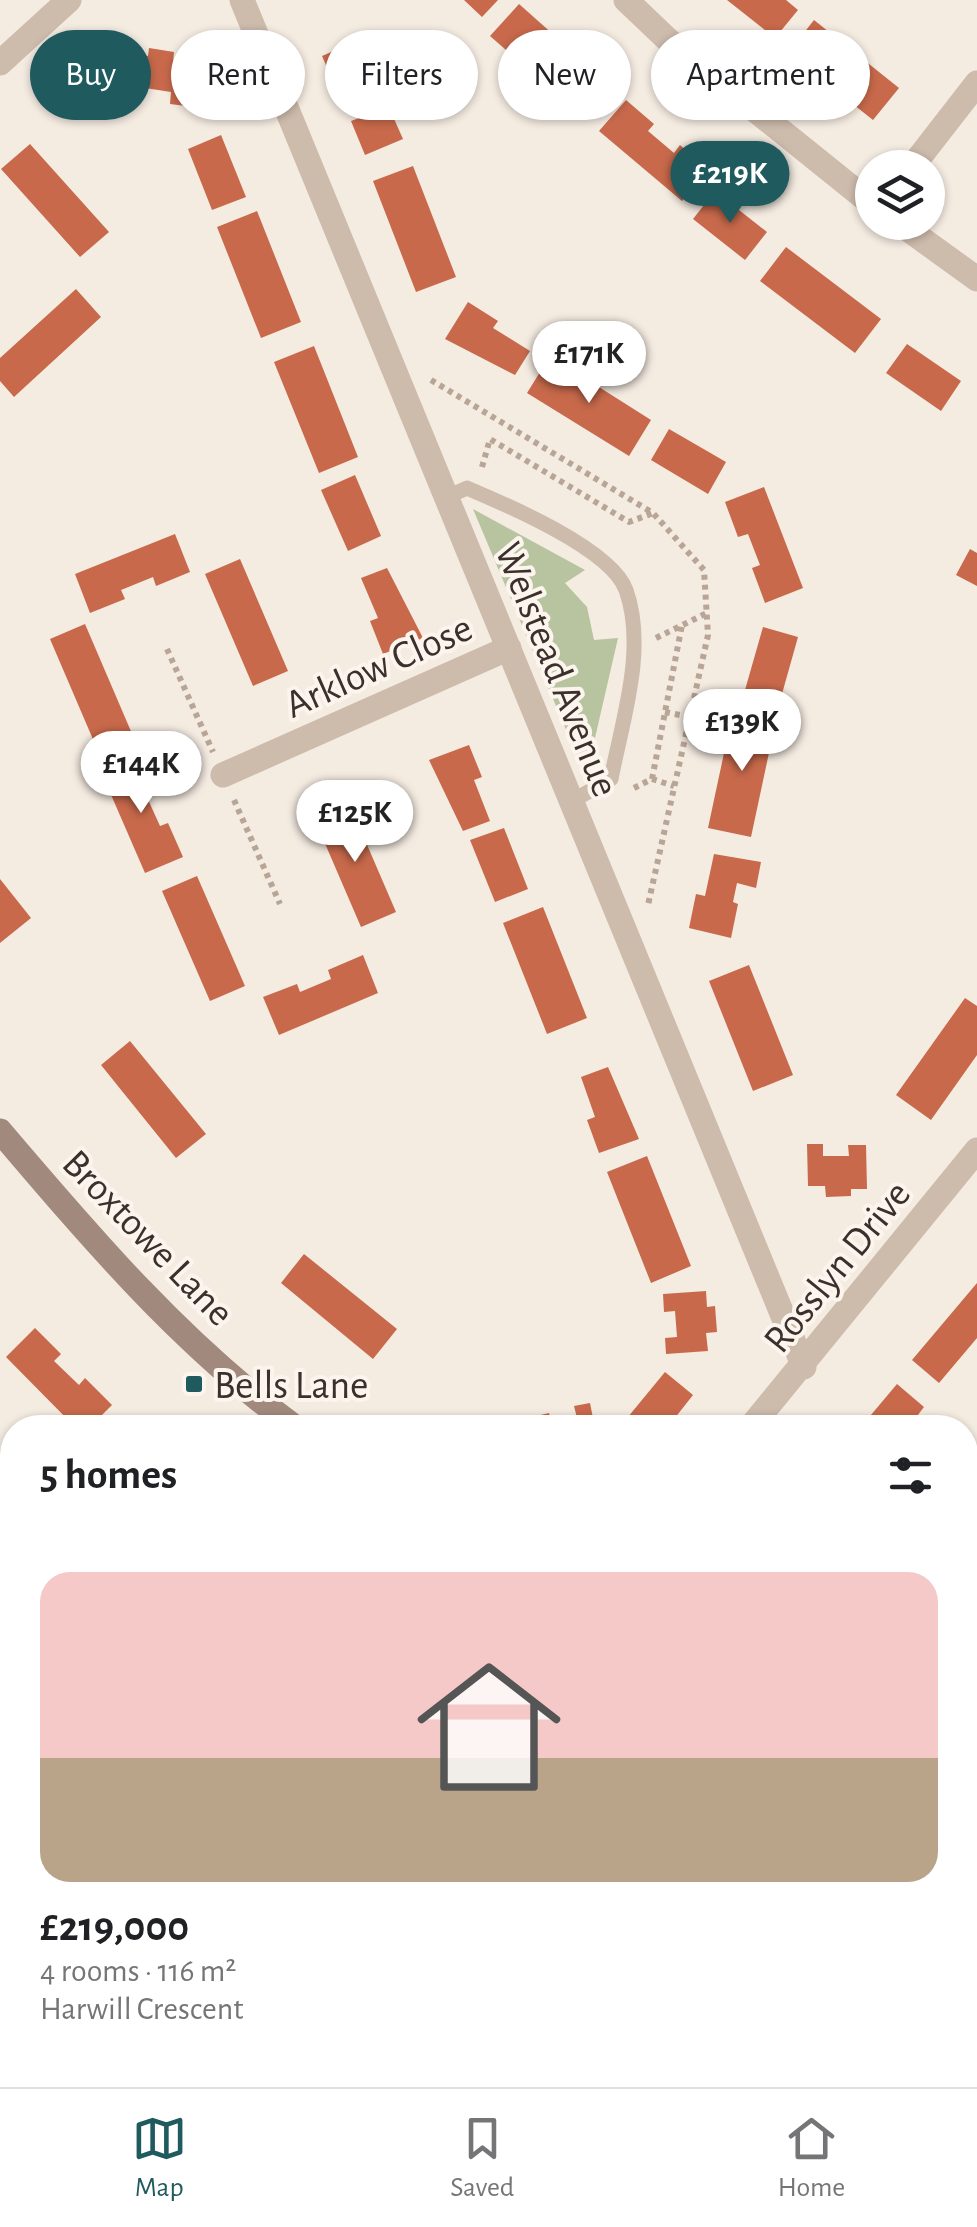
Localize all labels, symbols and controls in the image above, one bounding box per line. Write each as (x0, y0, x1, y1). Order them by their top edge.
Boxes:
chip: Buy (30, 30, 151, 120)
chip: Rent (171, 30, 305, 120)
chip: Filters (325, 30, 478, 120)
chip: New (498, 30, 631, 120)
chip: Apartment (651, 30, 870, 120)
pin: £219K (660, 141, 800, 226)
map controls (855, 150, 945, 240)
button: layers (855, 150, 945, 240)
text: £219K (692, 157, 768, 189)
pin: £171K (519, 321, 659, 406)
text: £171K (554, 337, 624, 369)
street label: Welstead Avenue (487, 537, 625, 802)
street label: Arklow Close (279, 608, 478, 726)
pin: £139K (672, 689, 812, 774)
text: £139K (705, 705, 779, 737)
pin: £144K (71, 731, 211, 816)
text: £144K (103, 747, 179, 779)
pin: £125K (285, 780, 425, 865)
text: £125K (318, 796, 392, 828)
street label: Broxtowe Lane (54, 1143, 241, 1334)
street label: Rosslyn Drive (757, 1174, 918, 1360)
place label: Bells Lane (214, 1366, 368, 1406)
marker: Bells Lane (183, 1373, 205, 1395)
icon: filters (883, 1448, 938, 1503)
text: 5 homes (40, 1454, 177, 1496)
icon: home (399, 1637, 579, 1817)
text: £219,000 (40, 1906, 189, 1948)
text: 4 rooms · 116 m² (40, 1955, 237, 1987)
text: Harwill Crescent (40, 1993, 244, 2025)
tab: Map (132, 2111, 187, 2205)
tab: Saved (450, 2111, 514, 2205)
tab: Home (778, 2111, 845, 2205)

